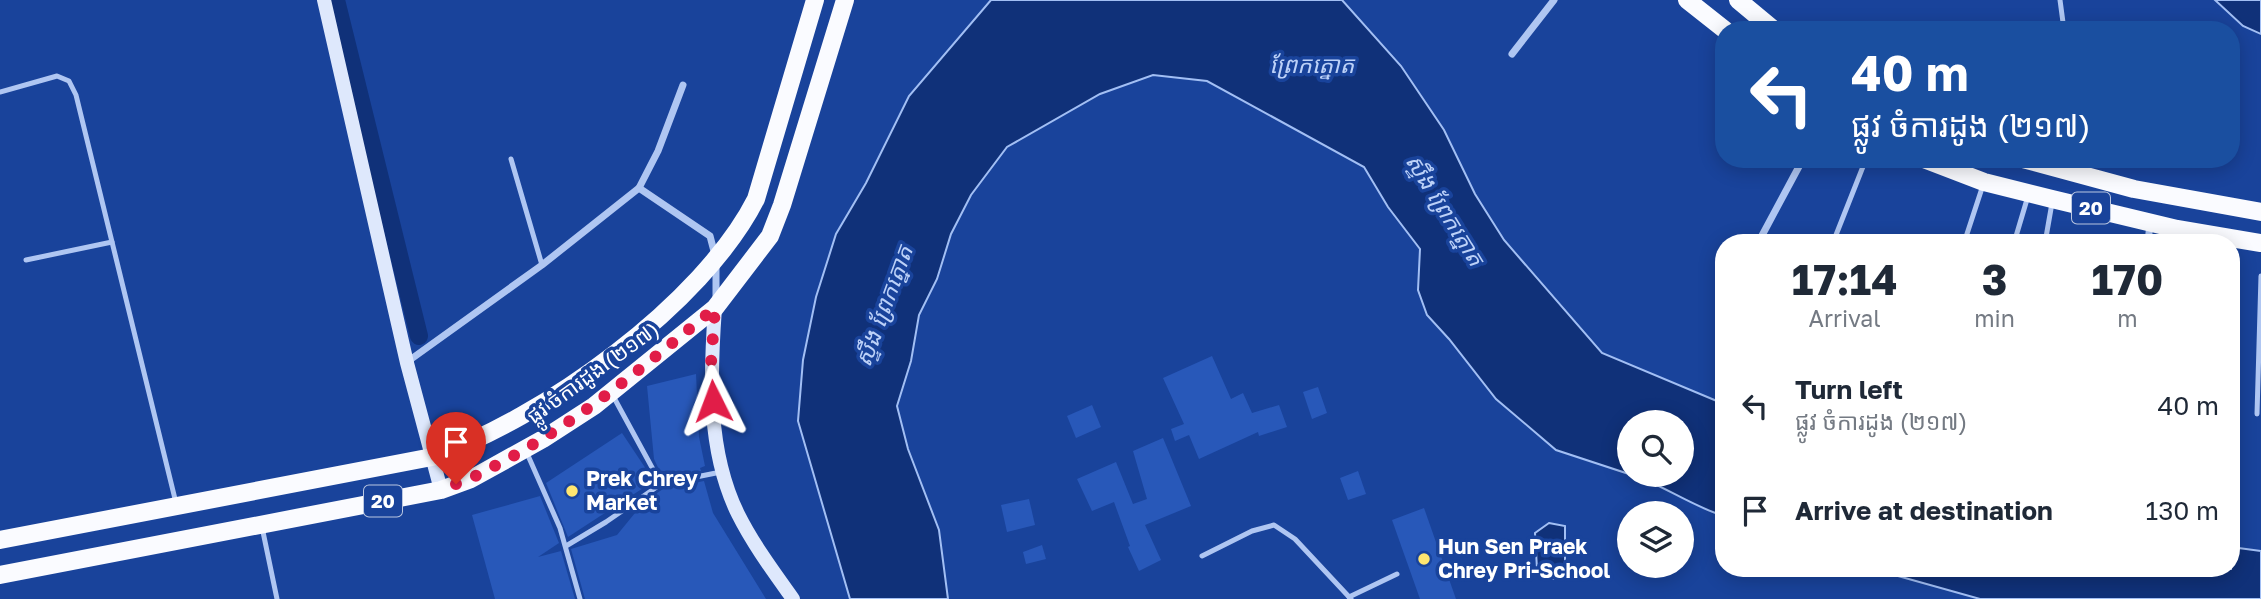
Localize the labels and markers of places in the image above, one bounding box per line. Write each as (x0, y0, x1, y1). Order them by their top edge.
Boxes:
pin (426, 412, 486, 484)
place label: Prek Chrey Market (586, 465, 698, 515)
marker: Prek Chrey Market (564, 483, 580, 499)
place label: Hun Sen Praek Chrey Pri-School (1438, 533, 1610, 583)
marker: Hun Sen Praek Chrey Pri-School (1416, 551, 1432, 567)

